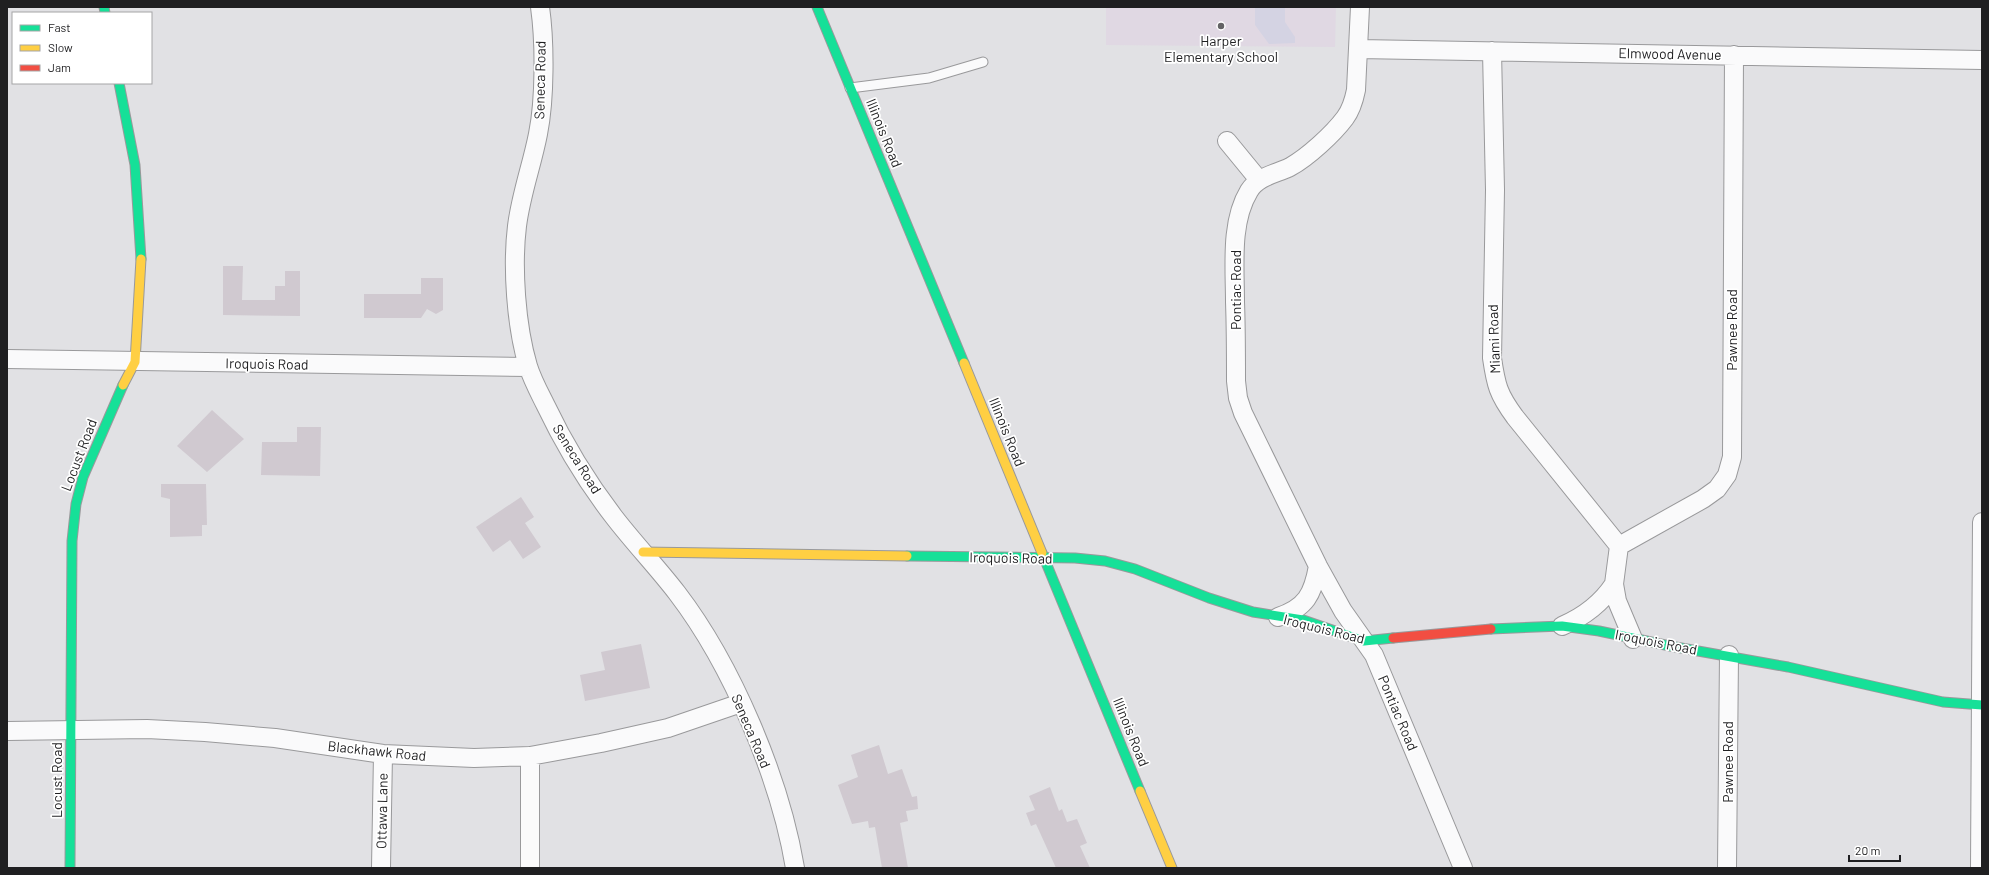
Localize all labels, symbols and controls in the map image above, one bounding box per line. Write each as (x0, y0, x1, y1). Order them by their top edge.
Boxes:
legend (12, 12, 152, 84)
text: Fast (48, 20, 71, 34)
marker: Harper Elementary School (1216, 21, 1226, 31)
place label: Harper Elementary School (1164, 32, 1278, 65)
text: Slow (48, 40, 73, 54)
street label: Seneca Road (530, 40, 549, 120)
street label: Elmwood Avenue (1618, 44, 1722, 63)
text: Jam (48, 60, 71, 74)
street label: Illinois Road (863, 96, 906, 170)
street label: Pontiac Road (1227, 250, 1244, 330)
street label: Pawnee Road (1723, 289, 1740, 371)
street label: Miami Road (1484, 304, 1503, 374)
street label: Iroquois Road (225, 354, 309, 373)
street label: Illinois Road (986, 395, 1029, 469)
street label: Locust Road (57, 416, 100, 493)
street label: Seneca Road (549, 421, 605, 497)
street label: Iroquois Road (969, 548, 1053, 567)
street label: Iroquois Road (1282, 610, 1367, 647)
street label: Iroquois Road (1614, 625, 1699, 658)
street label: Pontiac Road (1375, 673, 1422, 753)
street label: Seneca Road (728, 691, 775, 770)
street label: Illinois Road (1110, 695, 1153, 769)
street label: Pawnee Road (1719, 721, 1736, 803)
street label: Blackhawk Road (327, 737, 427, 764)
street label: Locust Road (48, 742, 65, 818)
street label: Ottawa Lane (372, 773, 391, 849)
scale bar (1849, 837, 1900, 863)
text: 20 m (1855, 843, 1881, 857)

